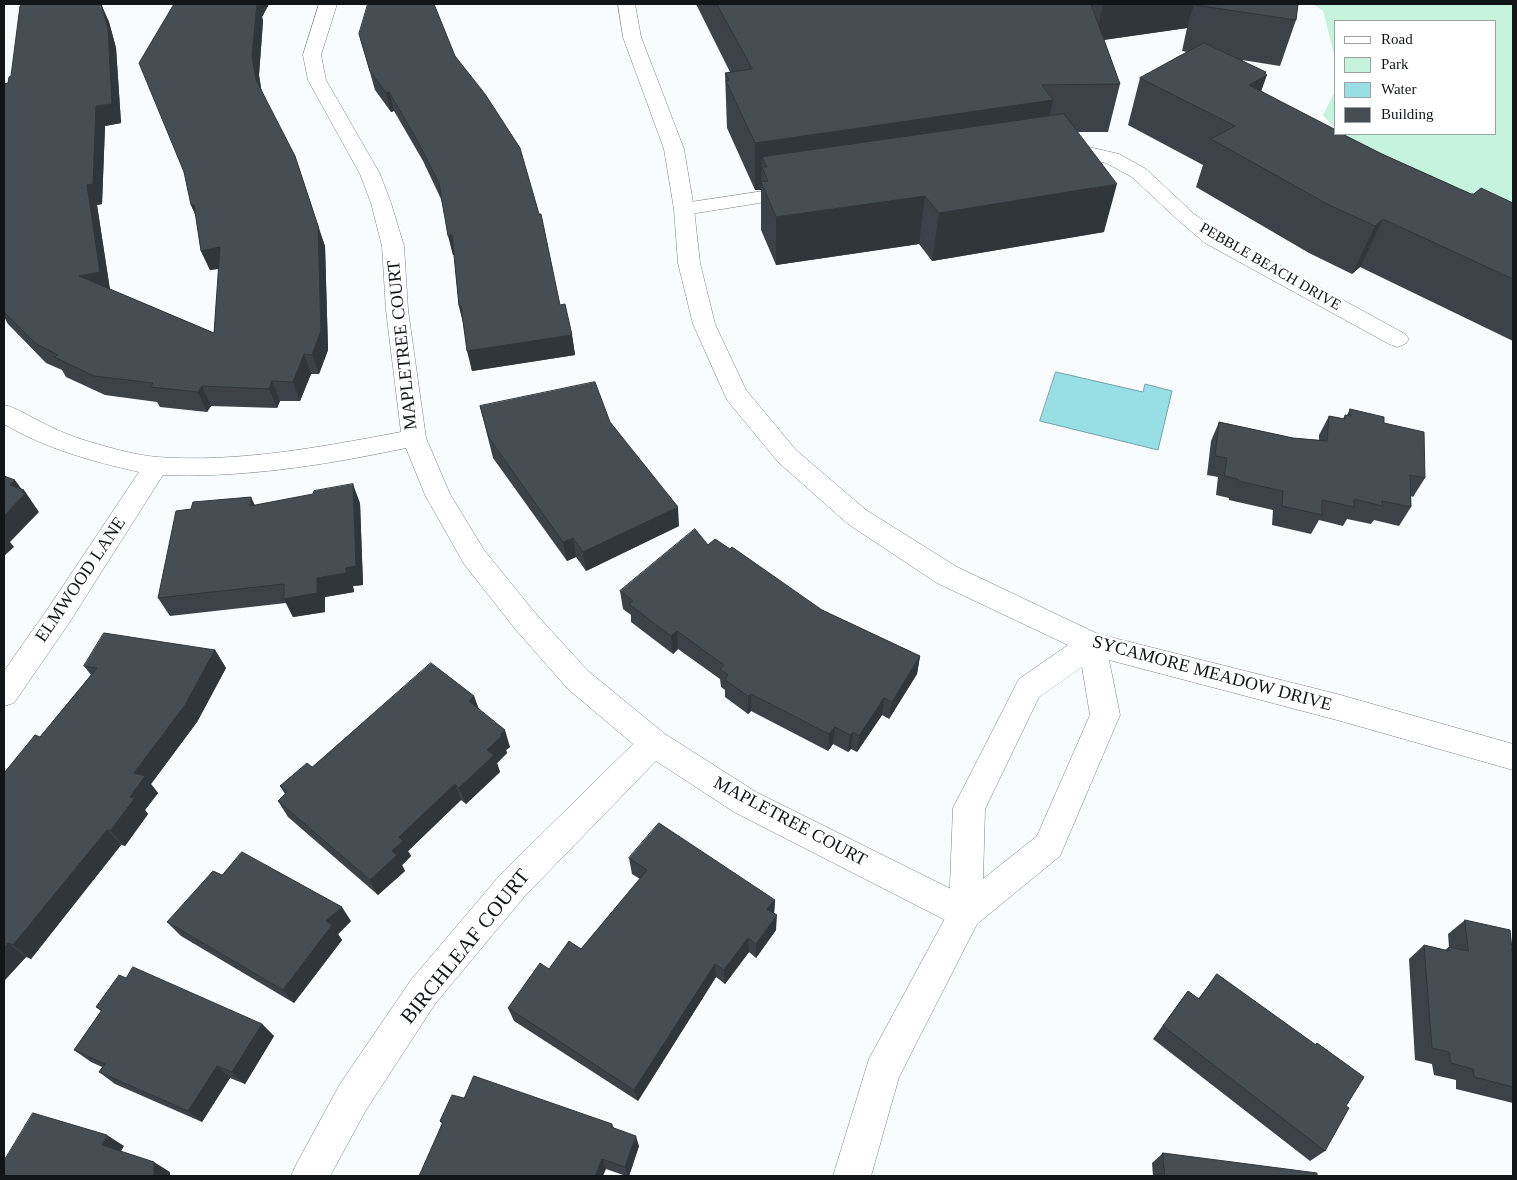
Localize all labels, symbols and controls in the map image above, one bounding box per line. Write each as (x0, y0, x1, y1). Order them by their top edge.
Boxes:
legend (1334, 20, 1497, 135)
text: Road (1381, 31, 1413, 47)
text: Park (1381, 56, 1409, 72)
text: Water (1381, 81, 1416, 97)
text: Building (1381, 106, 1434, 122)
street label: PEBBLE BEACH DRIVE (1196, 219, 1344, 315)
street label: MAPLETREE COURT (383, 259, 423, 431)
street label: ELMWOOD LANE (31, 513, 131, 647)
street label: SYCAMORE MEADOW DRIVE (1090, 632, 1334, 716)
street label: MAPLETREE COURT (710, 772, 870, 872)
street label: BIRCHLEAF COURT (396, 865, 536, 1029)

